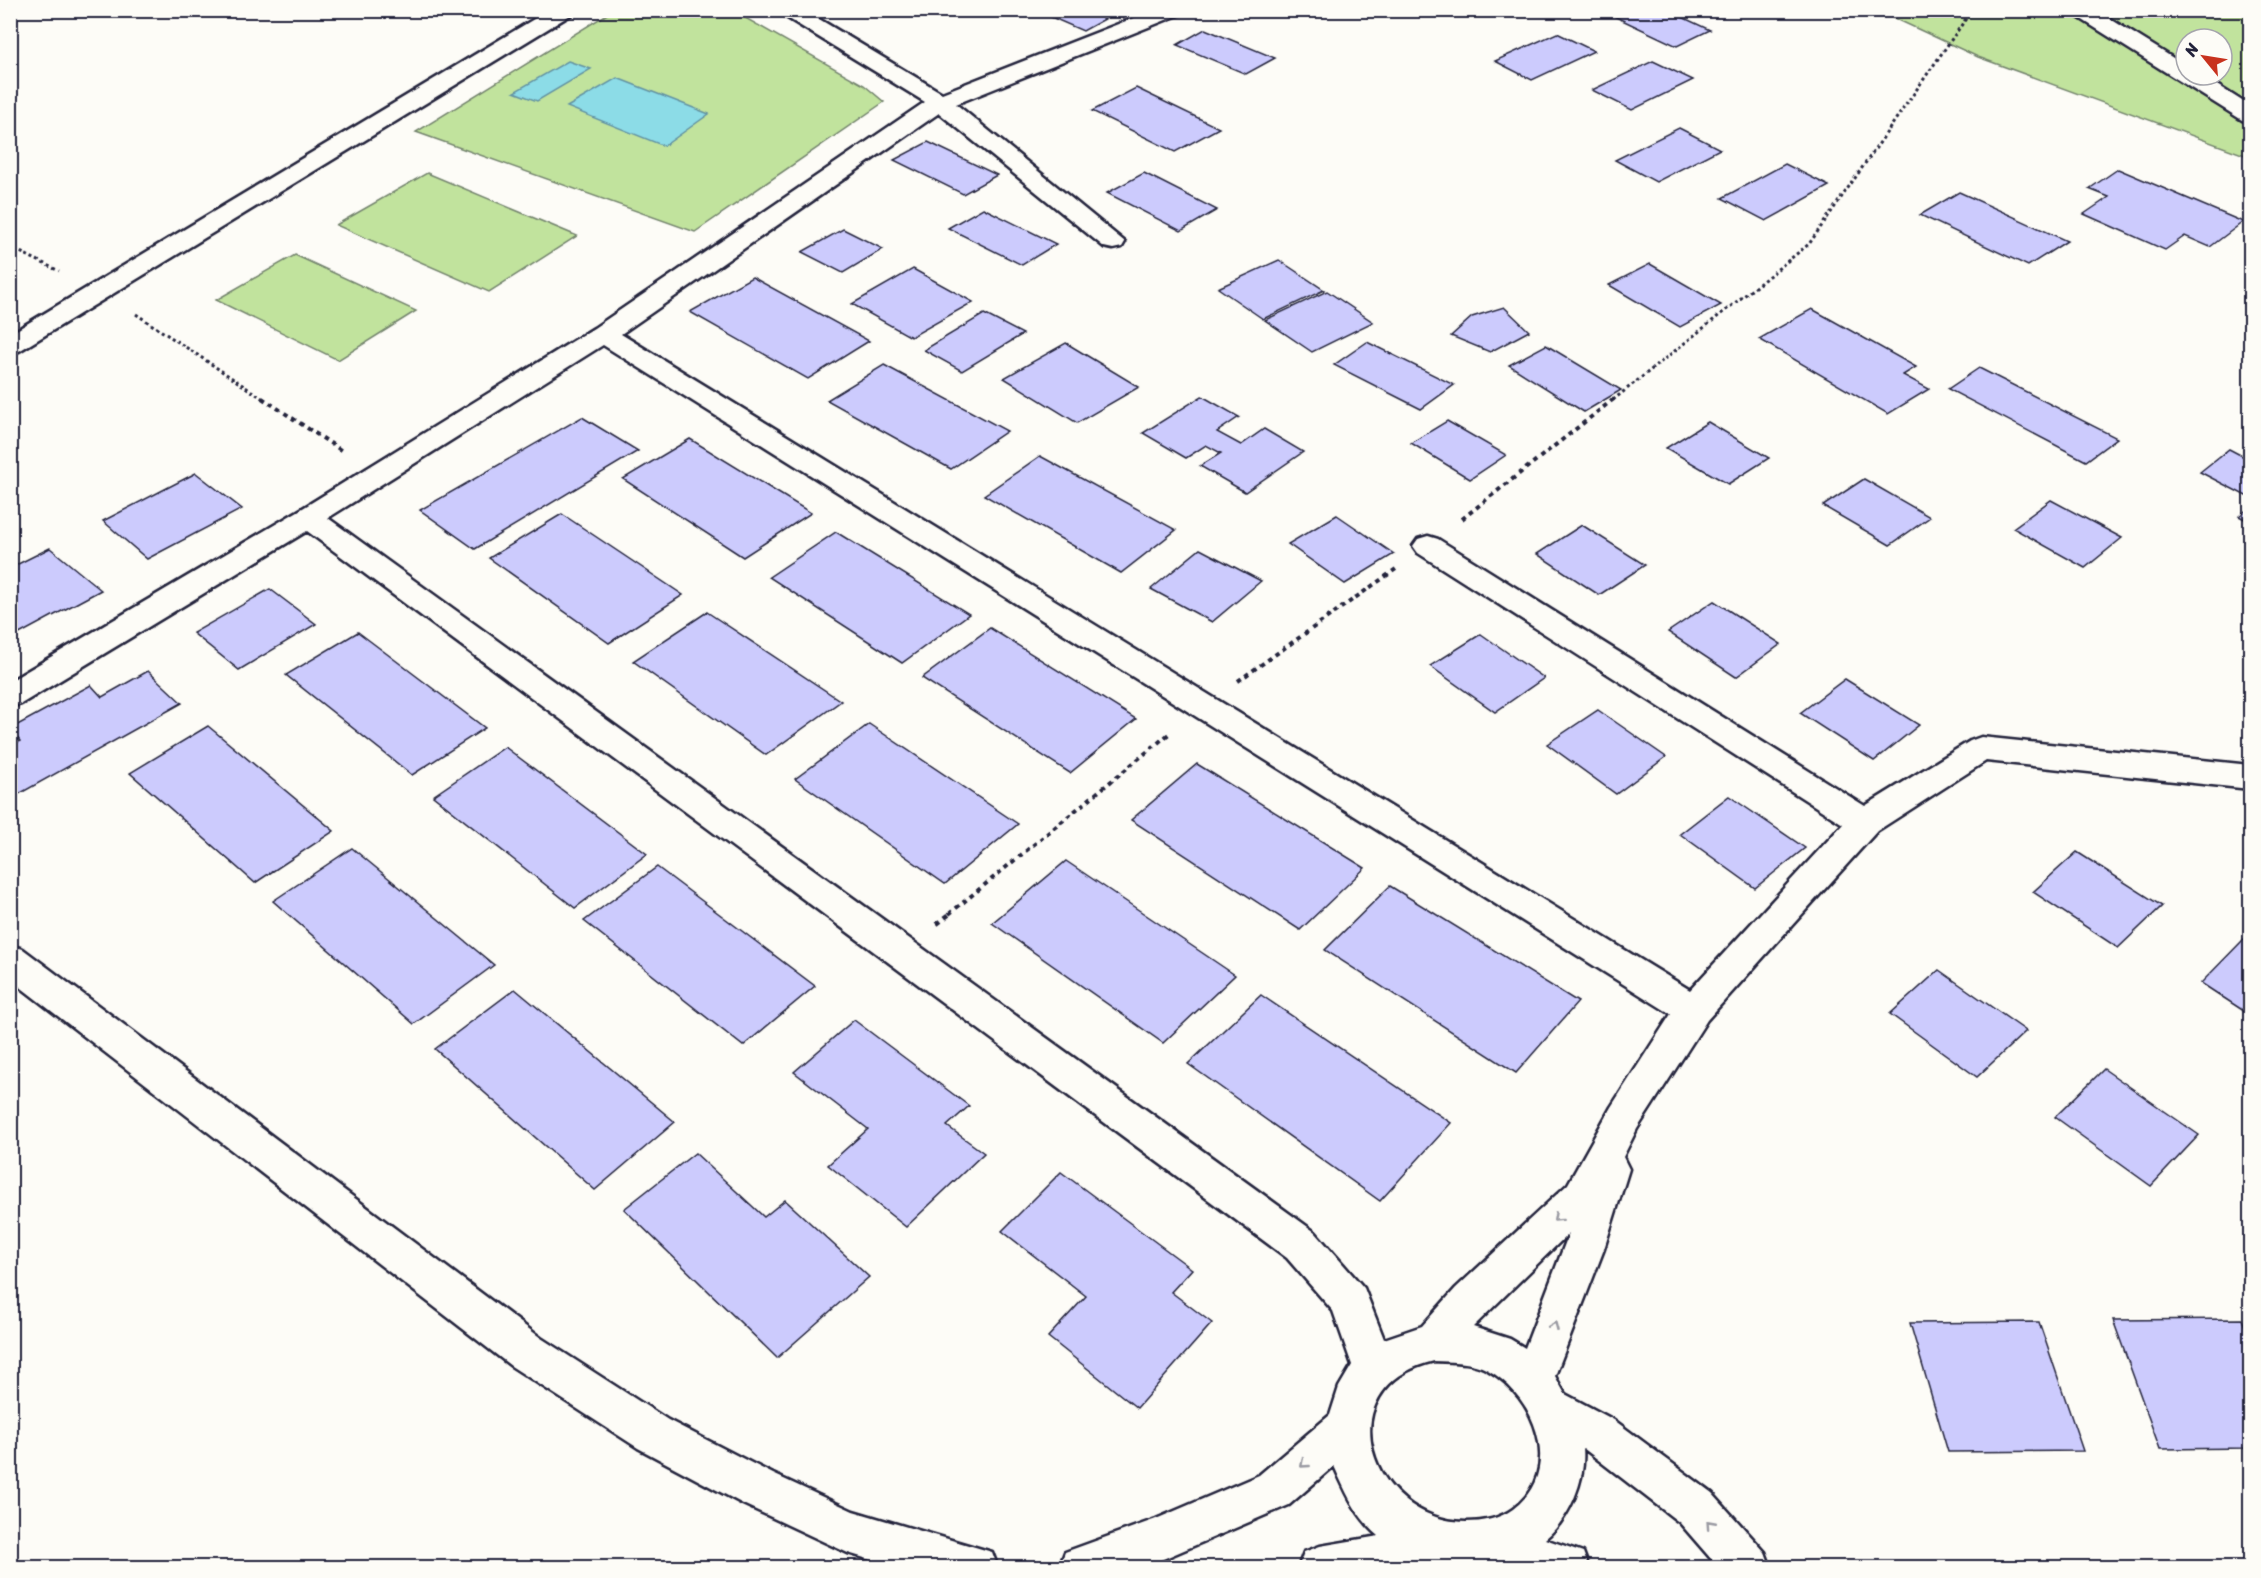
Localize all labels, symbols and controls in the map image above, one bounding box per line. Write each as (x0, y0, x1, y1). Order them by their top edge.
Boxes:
north arrow (2174, 27, 2234, 87)
text: N (2176, 37, 2207, 63)
one-way arrow (1553, 1211, 1564, 1222)
one-way arrow (1547, 1321, 1559, 1332)
one-way arrow (1301, 1457, 1311, 1468)
one-way arrow (1706, 1520, 1717, 1531)

